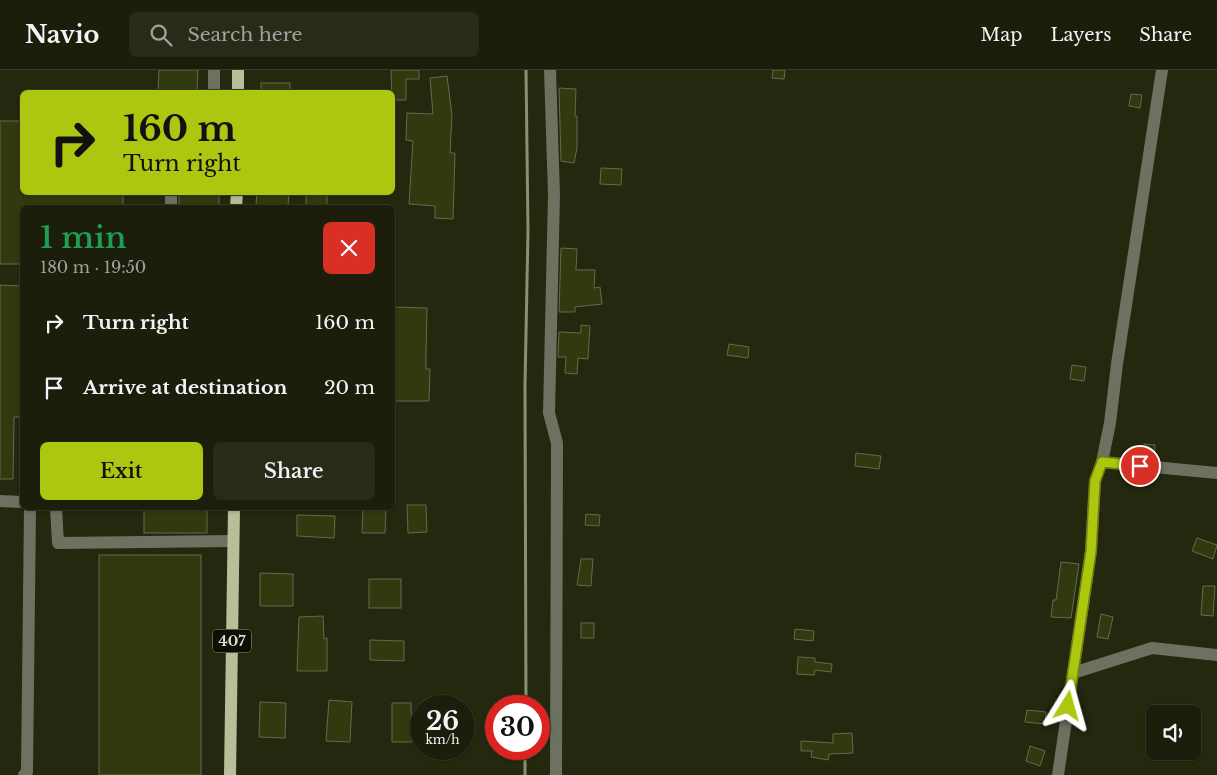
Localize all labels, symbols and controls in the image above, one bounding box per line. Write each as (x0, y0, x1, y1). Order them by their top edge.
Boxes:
search box (129, 12, 479, 57)
text: Navio (25, 20, 99, 49)
icon: search (147, 21, 175, 49)
text: Search here (187, 23, 302, 46)
text: Map (981, 24, 1022, 46)
text: Layers (1050, 24, 1111, 46)
text: Share (1139, 24, 1192, 46)
text: 160 m (123, 107, 236, 150)
icon: right (40, 110, 105, 175)
text: Turn right (123, 150, 241, 177)
text: 1 min (40, 219, 126, 256)
button: close (323, 222, 375, 274)
text: 180 m · 19:50 (40, 257, 146, 277)
icon: right (40, 309, 68, 337)
text: Turn right (83, 311, 189, 334)
text: 160 m (315, 311, 375, 334)
icon: arrive (40, 374, 68, 402)
text: Arrive at destination (83, 376, 287, 399)
text: 20 m (324, 376, 375, 399)
button: Exit (40, 442, 203, 500)
button: Share (213, 442, 375, 500)
pin (1119, 445, 1161, 487)
icon: arrive (1126, 452, 1154, 480)
road number: 407 (213, 630, 251, 652)
position arrow (1041, 679, 1093, 731)
speed limit sign: 30 (485, 695, 550, 760)
map controls (1146, 705, 1201, 760)
button: sound (1146, 705, 1201, 760)
text: 26 (426, 706, 459, 737)
text: km/h (425, 732, 460, 747)

